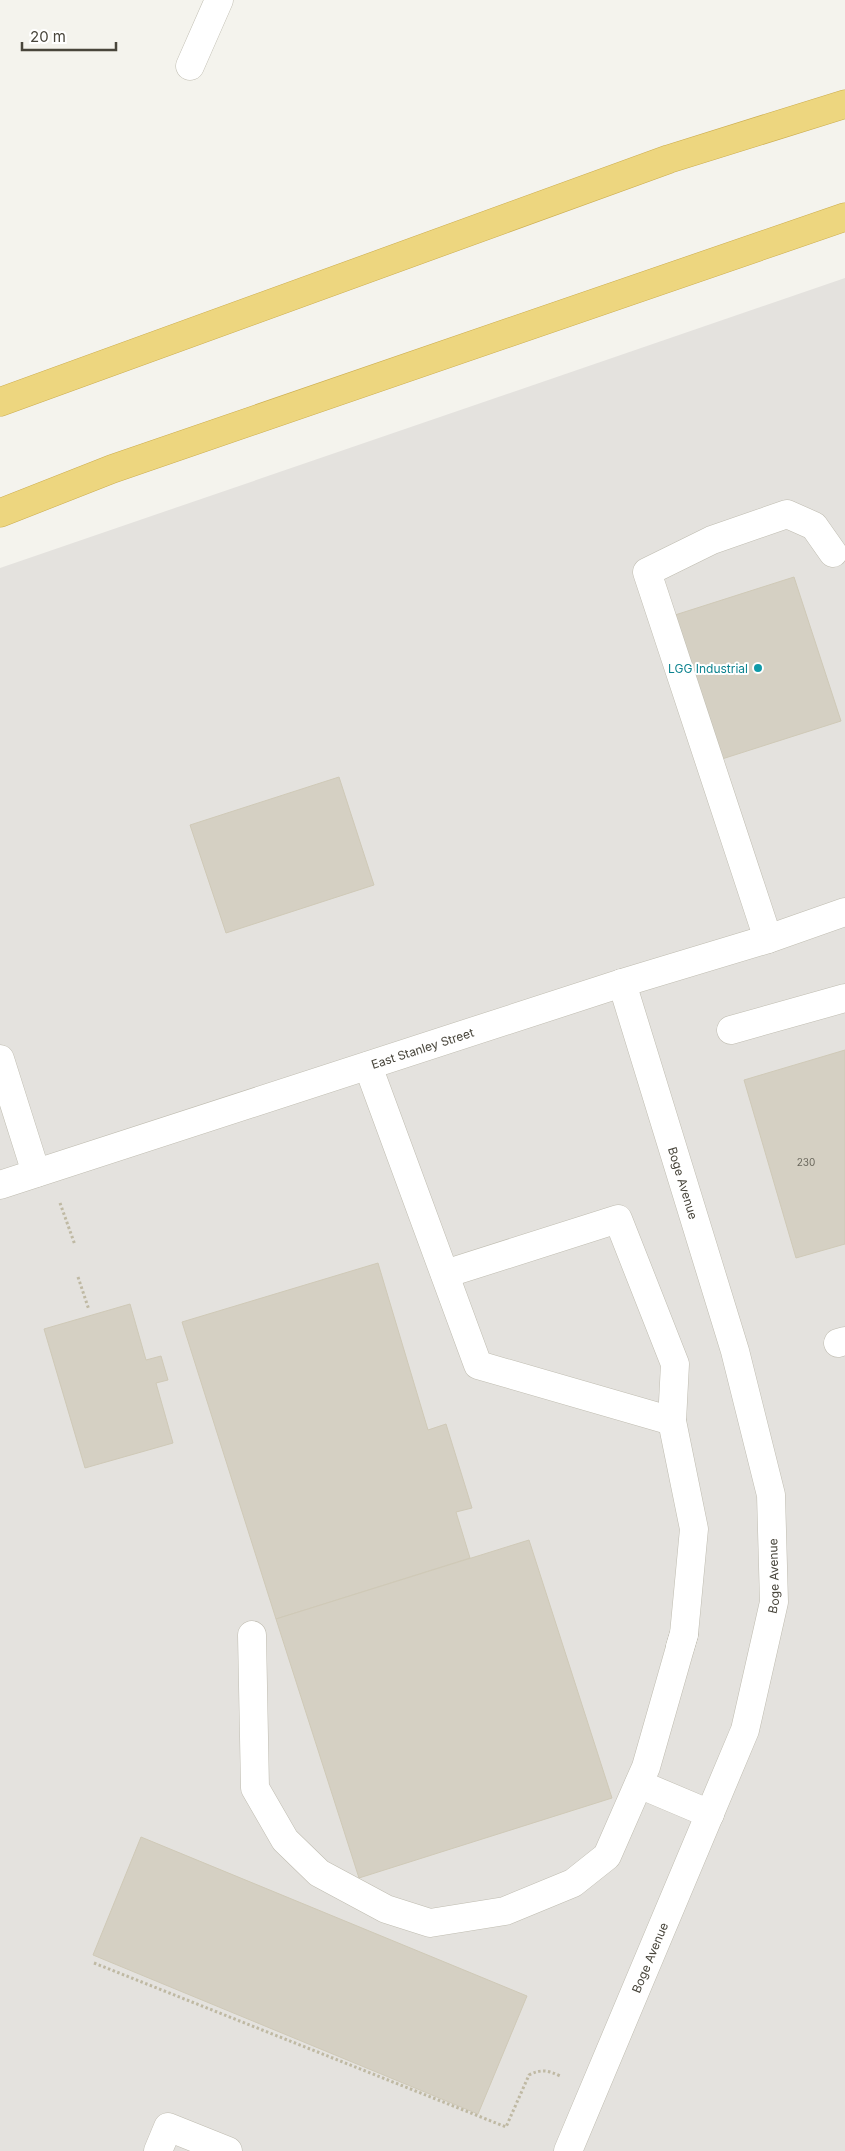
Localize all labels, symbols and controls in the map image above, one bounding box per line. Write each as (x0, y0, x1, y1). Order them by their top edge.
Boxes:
scale bar (22, 20, 116, 52)
text: 20 m (30, 27, 66, 46)
place label: LGG Industrial (668, 661, 748, 676)
marker: LGG Industrial (752, 662, 764, 674)
street label: East Stanley Street (369, 1024, 475, 1071)
street label: Boge Avenue (665, 1145, 701, 1221)
house number: 230 (797, 1156, 815, 1168)
street label: Boge Avenue (764, 1538, 782, 1615)
street label: Boge Avenue (628, 1920, 671, 1995)

